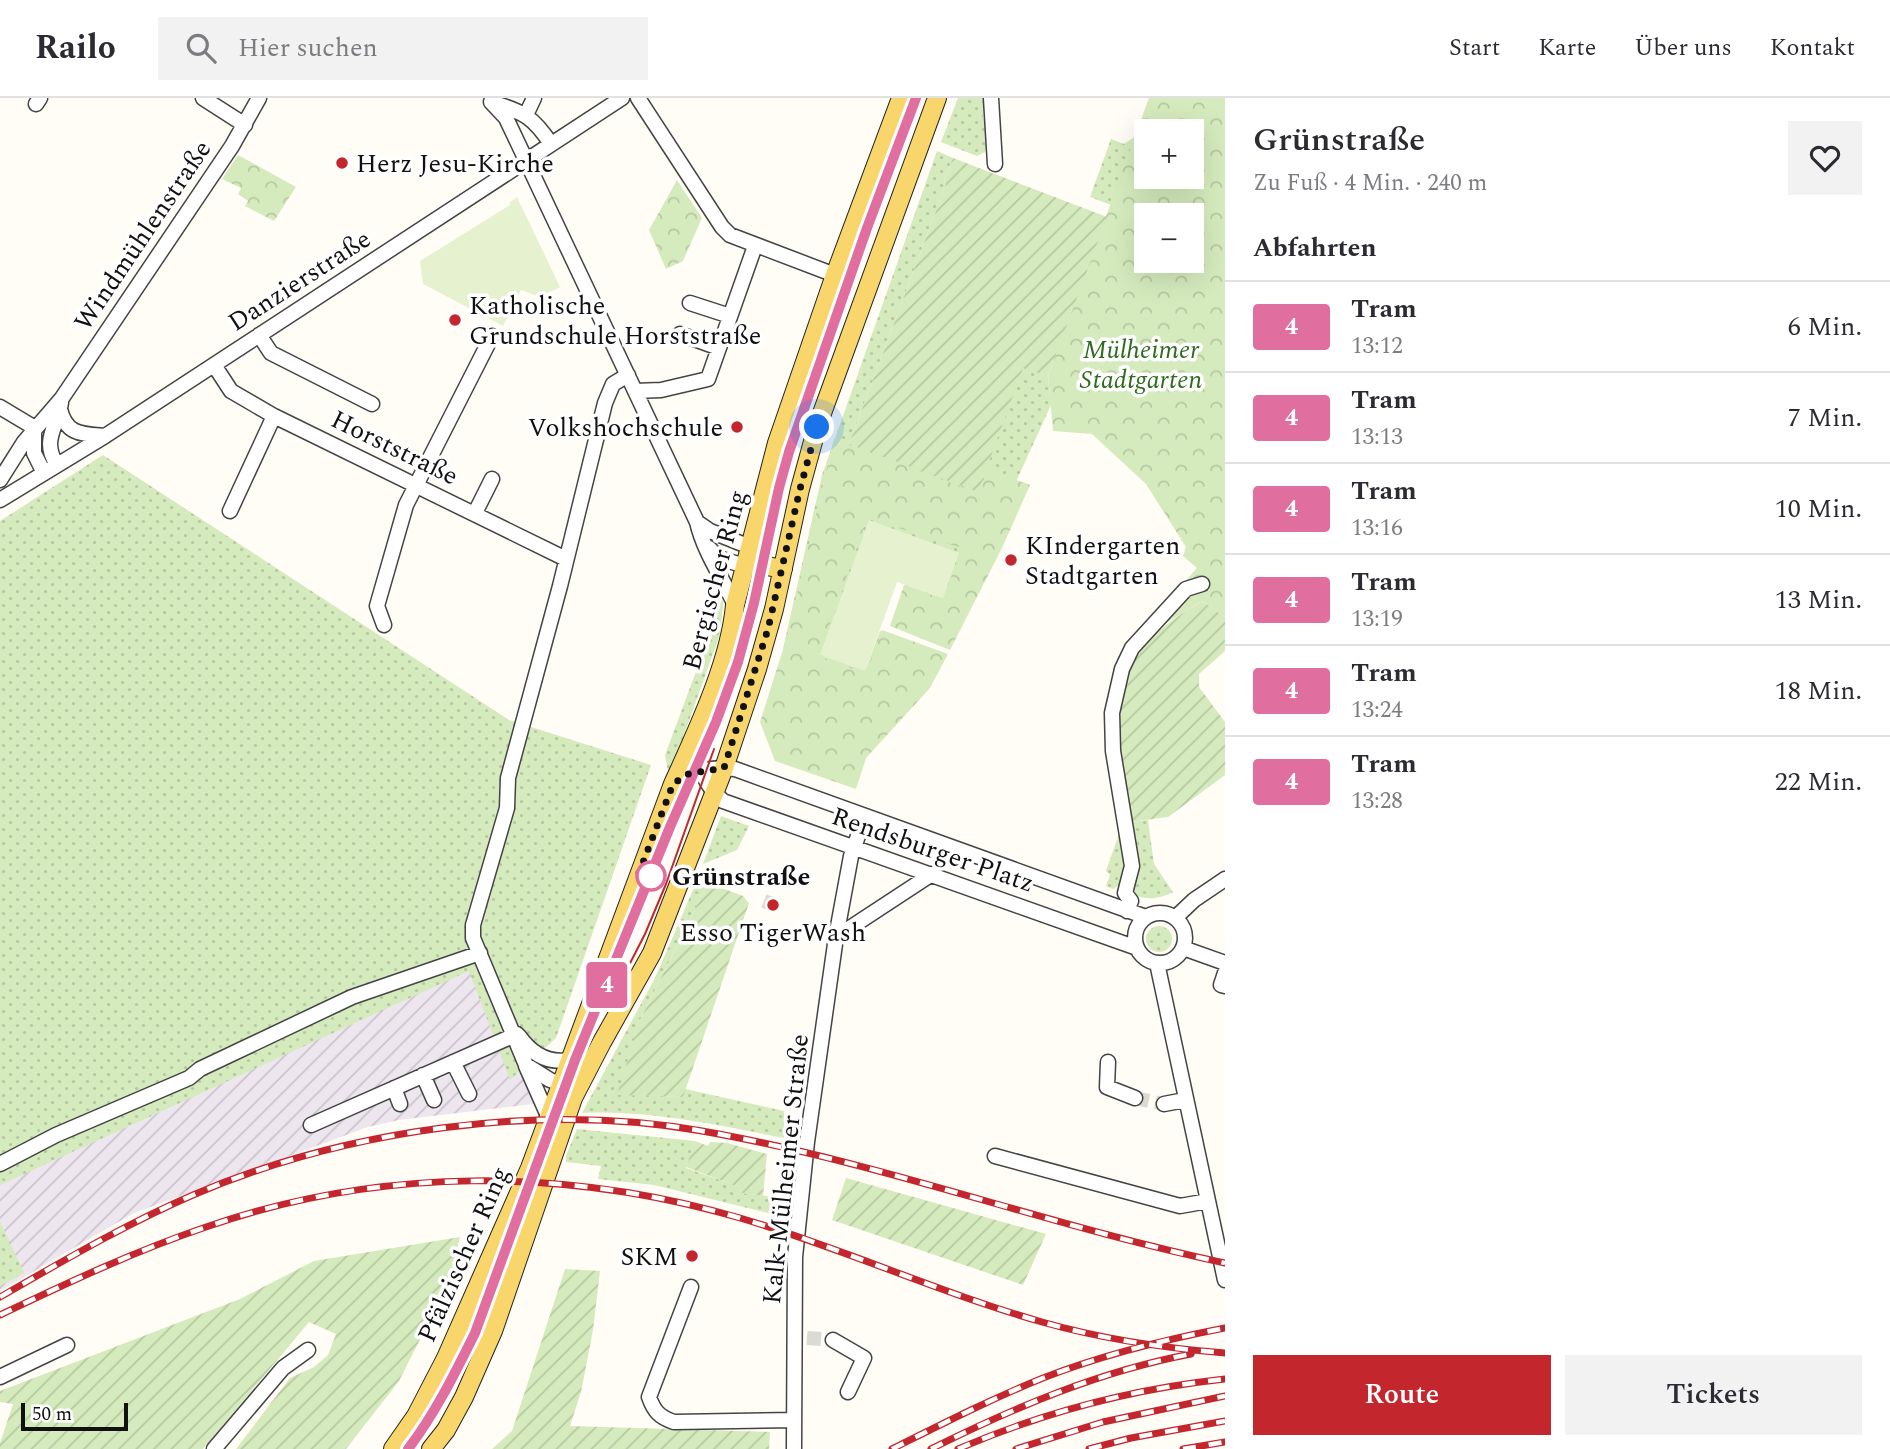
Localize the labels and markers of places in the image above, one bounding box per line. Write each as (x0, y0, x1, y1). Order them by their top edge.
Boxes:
place label: Herz Jesu-Kirche (356, 144, 554, 184)
marker: Herz Jesu-Kirche (334, 155, 350, 171)
place label: Katholische Grundschule Horststraße (469, 286, 761, 356)
marker: Katholische Grundschule Horststraße (447, 312, 463, 328)
place label: Volkshochschule (528, 408, 723, 448)
marker: Volkshochschule (729, 419, 745, 435)
place label: KIndergarten Stadtgarten (1025, 526, 1180, 596)
marker: KIndergarten Stadtgarten (1003, 552, 1019, 568)
place label: Grünstraße (672, 857, 810, 897)
marker: Grünstraße (636, 861, 666, 891)
marker: Esso TigerWash (765, 897, 781, 913)
place label: Esso TigerWash (680, 913, 866, 953)
place label: SKM (621, 1237, 678, 1277)
marker: SKM (684, 1248, 700, 1264)

